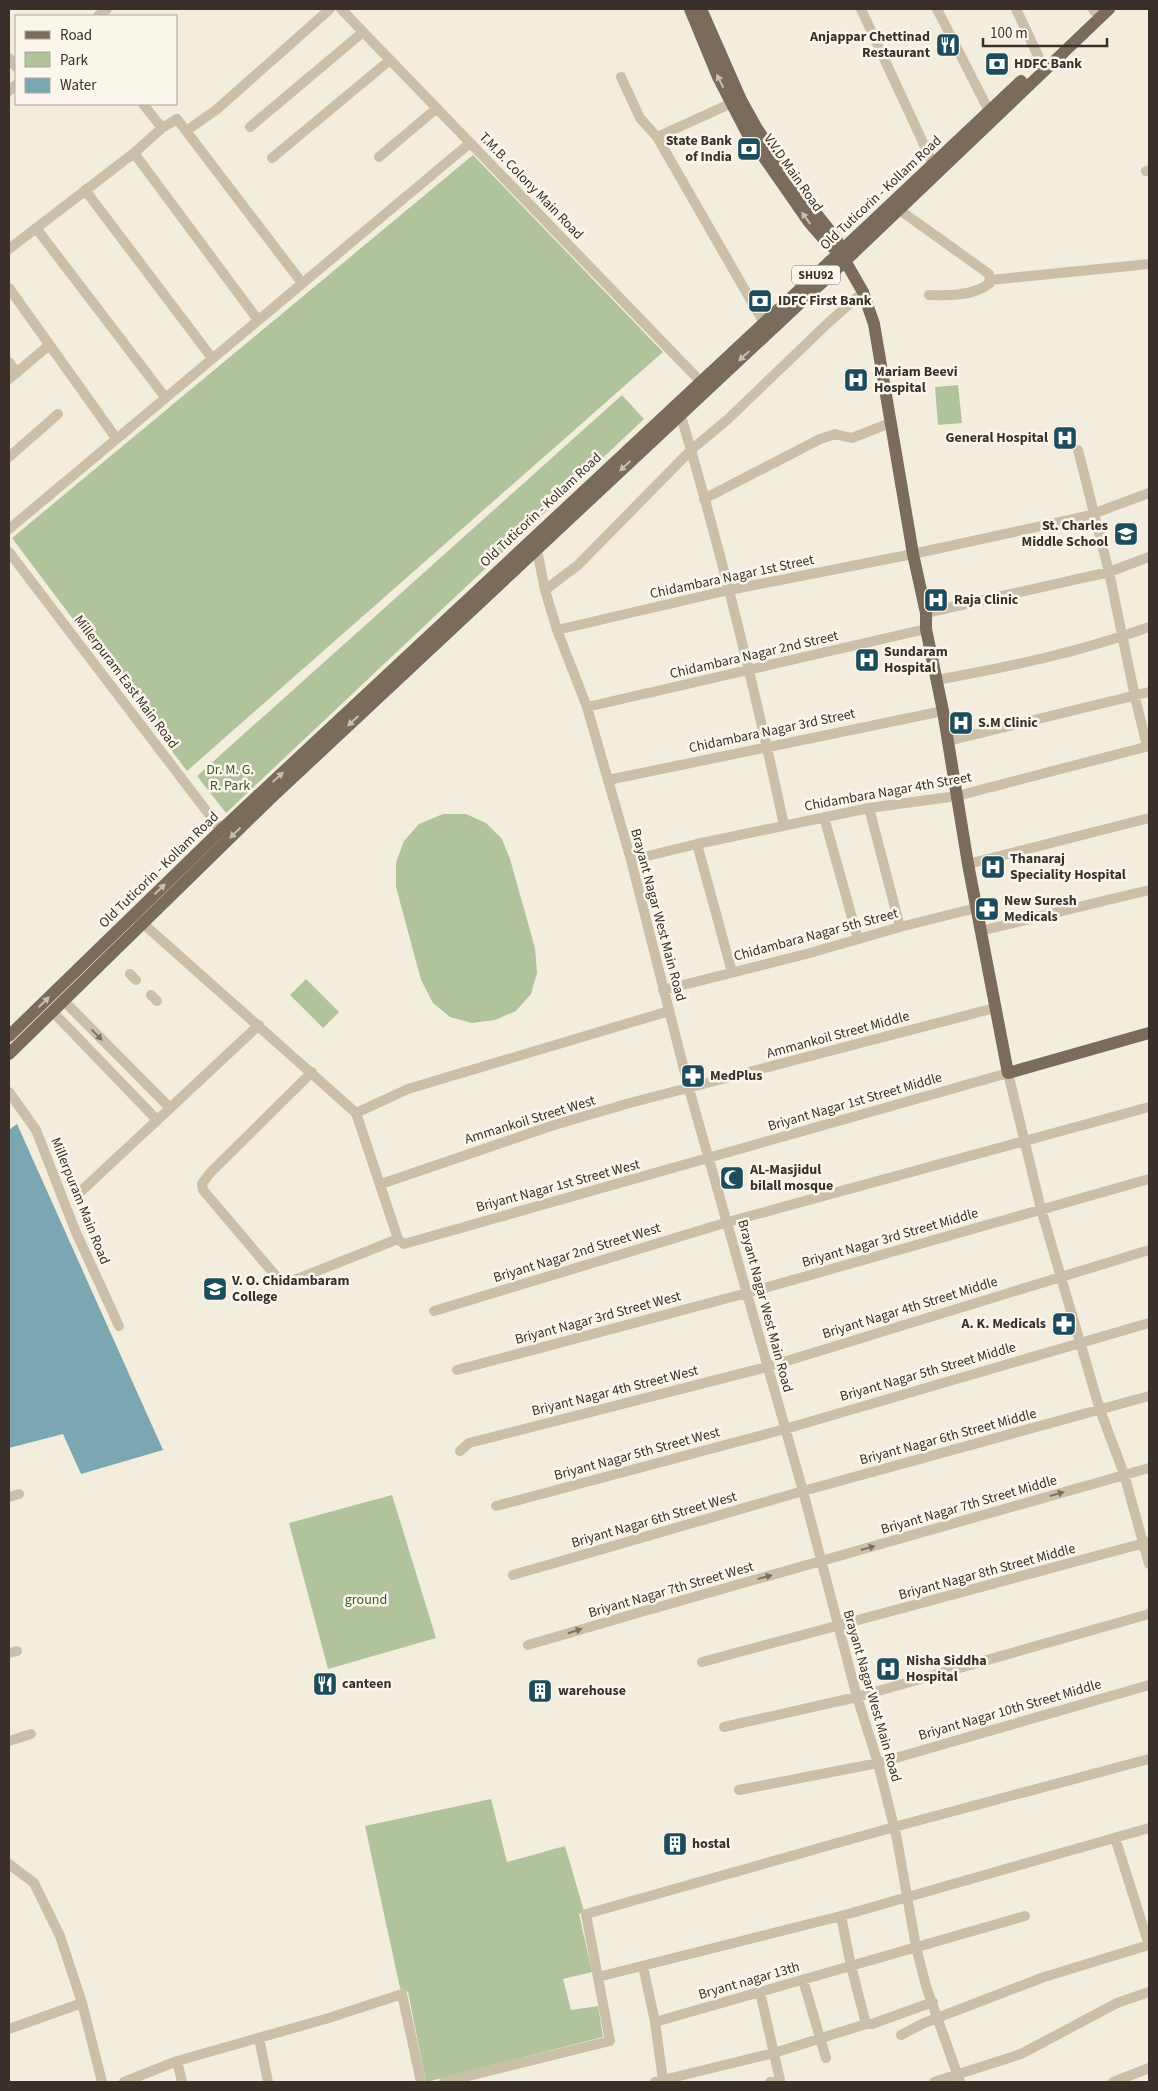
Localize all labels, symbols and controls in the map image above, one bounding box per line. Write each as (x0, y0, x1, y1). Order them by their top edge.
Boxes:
legend (15, 15, 178, 105)
scale bar (983, 15, 1107, 47)
text: 100 m (990, 23, 1028, 44)
text: Road (60, 25, 92, 46)
place label: Anjappar Chettinad Restaurant (809, 27, 931, 63)
restaurant icon: Anjappar Chettinad Restaurant (935, 32, 961, 58)
text: Park (60, 50, 89, 71)
bank icon: HDFC Bank (984, 51, 1010, 77)
place label: HDFC Bank (1014, 54, 1082, 74)
one-way arrow (716, 73, 724, 88)
text: Water (60, 75, 97, 96)
street label: T.M.B. Colony Main Road (474, 128, 588, 244)
street label: V.V.D Main Road (759, 130, 827, 216)
place label: State Bank of India (666, 131, 732, 167)
street label: Old Tuticorin - Kollam Road (816, 131, 946, 255)
bank icon: State Bank of India (736, 136, 762, 162)
one-way arrow (801, 211, 811, 225)
road number: SHU92 (792, 266, 840, 284)
bank icon: IDFC First Bank (747, 288, 773, 314)
place label: IDFC First Bank (778, 291, 872, 311)
one-way arrow (738, 350, 750, 362)
place label: Mariam Beevi Hospital (874, 362, 958, 398)
hospital icon: Mariam Beevi Hospital (843, 367, 869, 393)
hospital icon: General Hospital (1052, 425, 1078, 451)
place label: General Hospital (946, 428, 1048, 448)
street label: Old Tuticorin - Kollam Road (476, 448, 606, 572)
one-way arrow (618, 461, 631, 472)
place label: St. Charles Middle School (1021, 516, 1108, 552)
school or university icon: St. Charles Middle School (1113, 521, 1139, 547)
street label: Chidambara Nagar 1st Street (648, 550, 816, 604)
hospital icon: Raja Clinic (923, 587, 949, 613)
place label: Raja Clinic (954, 590, 1019, 610)
street label: Millerpuram East Main Road (69, 611, 183, 753)
street label: Chidambara Nagar 2nd Street (668, 626, 840, 684)
place label: Sundaram Hospital (884, 642, 948, 678)
hospital icon: Sundaram Hospital (854, 647, 880, 673)
street label: Chidambara Nagar 3rd Street (687, 704, 857, 758)
hospital icon: S.M Clinic (948, 710, 974, 736)
place label: S.M Clinic (978, 713, 1038, 733)
one-way arrow (347, 715, 359, 727)
park label: Dr. M. G. R. Park (206, 760, 254, 796)
street label: Chidambara Nagar 4th Street (803, 767, 973, 817)
one-way arrow (272, 771, 284, 783)
street label: Old Tuticorin - Kollam Road (95, 807, 223, 933)
street label: Brayant Nagar West Main Road (625, 826, 691, 1004)
one-way arrow (229, 827, 241, 839)
place label: Thanaraj Speciality Hospital (1010, 849, 1126, 885)
hospital icon: Thanaraj Speciality Hospital (980, 854, 1006, 880)
one-way arrow (154, 883, 166, 895)
place label: New Suresh Medicals (1004, 891, 1077, 927)
pharmacy icon: New Suresh Medicals (974, 896, 1000, 922)
street label: Chidambara Nagar 5th Street (732, 903, 901, 967)
one-way arrow (37, 996, 49, 1008)
street label: Ammankoil Street Middle (764, 1006, 912, 1064)
one-way arrow (91, 1028, 103, 1040)
pharmacy icon: MedPlus (680, 1063, 706, 1089)
place label: MedPlus (710, 1066, 762, 1086)
street label: Briyant Nagar 1st Street Middle (766, 1068, 944, 1136)
street label: Ammankoil Street West (462, 1091, 598, 1149)
street label: Millerpuram Main Road (45, 1135, 115, 1267)
street label: Briyant Nagar 1st Street West (474, 1154, 642, 1218)
place label: AL-Masjidul bilall mosque (749, 1160, 833, 1196)
mosque icon: AL-Masjidul bilall mosque (719, 1165, 745, 1191)
street label: Briyant Nagar 3rd Street Middle (800, 1203, 981, 1273)
street label: Brayant Nagar West Main Road (732, 1217, 798, 1395)
street label: Briyant Nagar 2nd Street West (491, 1218, 663, 1288)
place label: V. O. Chidambaram College (231, 1271, 350, 1307)
street label: Briyant Nagar 4th Street Middle (820, 1272, 1000, 1344)
school or university icon: V. O. Chidambaram College (202, 1276, 228, 1302)
street label: Briyant Nagar 3rd Street West (513, 1286, 683, 1350)
pharmacy icon: A. K. Medicals (1051, 1311, 1077, 1337)
place label: A. K. Medicals (961, 1314, 1046, 1334)
street label: Briyant Nagar 5th Street Middle (838, 1337, 1018, 1407)
street label: Briyant Nagar 4th Street West (530, 1361, 701, 1421)
street label: Briyant Nagar 6th Street Middle (857, 1404, 1039, 1470)
street label: Briyant Nagar 5th Street West (552, 1422, 722, 1486)
street label: Briyant Nagar 7th Street Middle (879, 1470, 1059, 1540)
street label: Briyant Nagar 6th Street West (569, 1487, 739, 1553)
one-way arrow (1050, 1489, 1065, 1497)
street label: Briyant Nagar 8th Street Middle (896, 1539, 1078, 1605)
one-way arrow (860, 1544, 875, 1552)
street label: Briyant Nagar 7th Street West (586, 1557, 756, 1623)
one-way arrow (757, 1573, 772, 1581)
park label: ground (345, 1590, 387, 1610)
street label: Brayant Nagar West Main Road (838, 1608, 906, 1784)
one-way arrow (567, 1627, 582, 1635)
place label: Nisha Siddha Hospital (906, 1651, 987, 1687)
hospital icon: Nisha Siddha Hospital (875, 1656, 901, 1682)
restaurant icon: canteen (312, 1671, 338, 1697)
place label: canteen (342, 1674, 391, 1694)
street label: Briyant Nagar 10th Street Middle (916, 1674, 1104, 1746)
building icon: warehouse (527, 1678, 553, 1704)
place label: warehouse (558, 1681, 626, 1701)
building icon: hostal (662, 1831, 688, 1857)
place label: hostal (692, 1834, 730, 1854)
street label: Bryant nagar 13th (696, 1957, 802, 2005)

